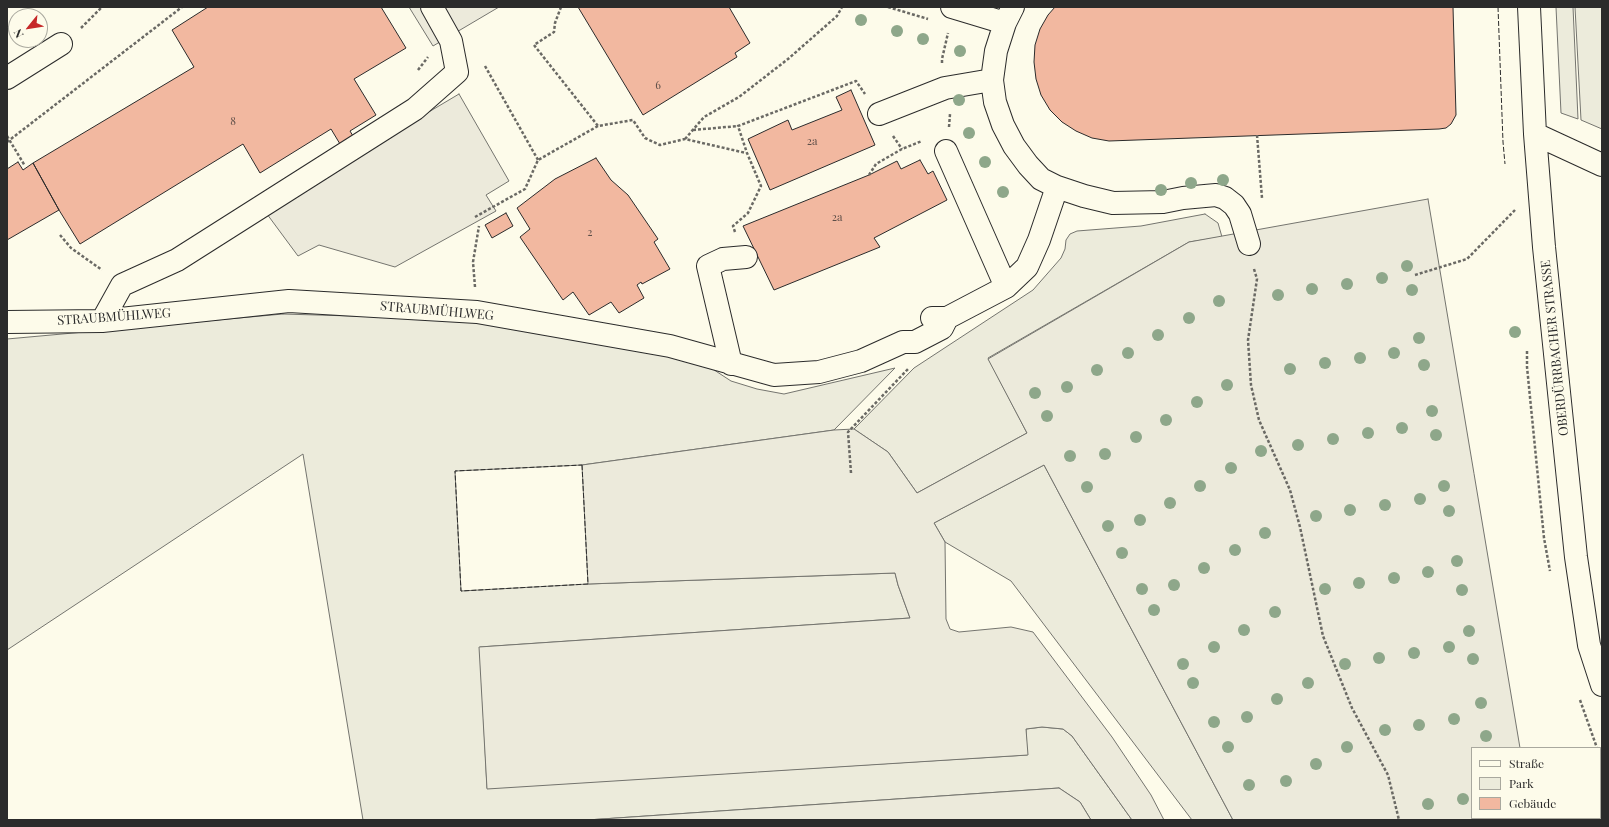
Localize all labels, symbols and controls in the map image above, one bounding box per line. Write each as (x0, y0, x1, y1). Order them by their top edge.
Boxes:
north arrow (8, 8, 48, 48)
text: N (10, 27, 27, 41)
house number: 6 (655, 79, 661, 93)
house number: 8 (230, 115, 236, 129)
house number: 2a (807, 135, 817, 149)
house number: 2a (832, 211, 842, 225)
house number: 2 (587, 226, 593, 240)
street label: OBERDÜRRBACHER STRASSE (1538, 259, 1572, 437)
street label: STRAUBMÜHLWEG (380, 298, 494, 324)
street label: STRAUBMÜHLWEG (57, 305, 171, 329)
legend (1471, 747, 1601, 819)
text: Straße (1509, 755, 1544, 771)
text: Park (1509, 775, 1534, 791)
text: Gebäude (1509, 795, 1556, 811)

